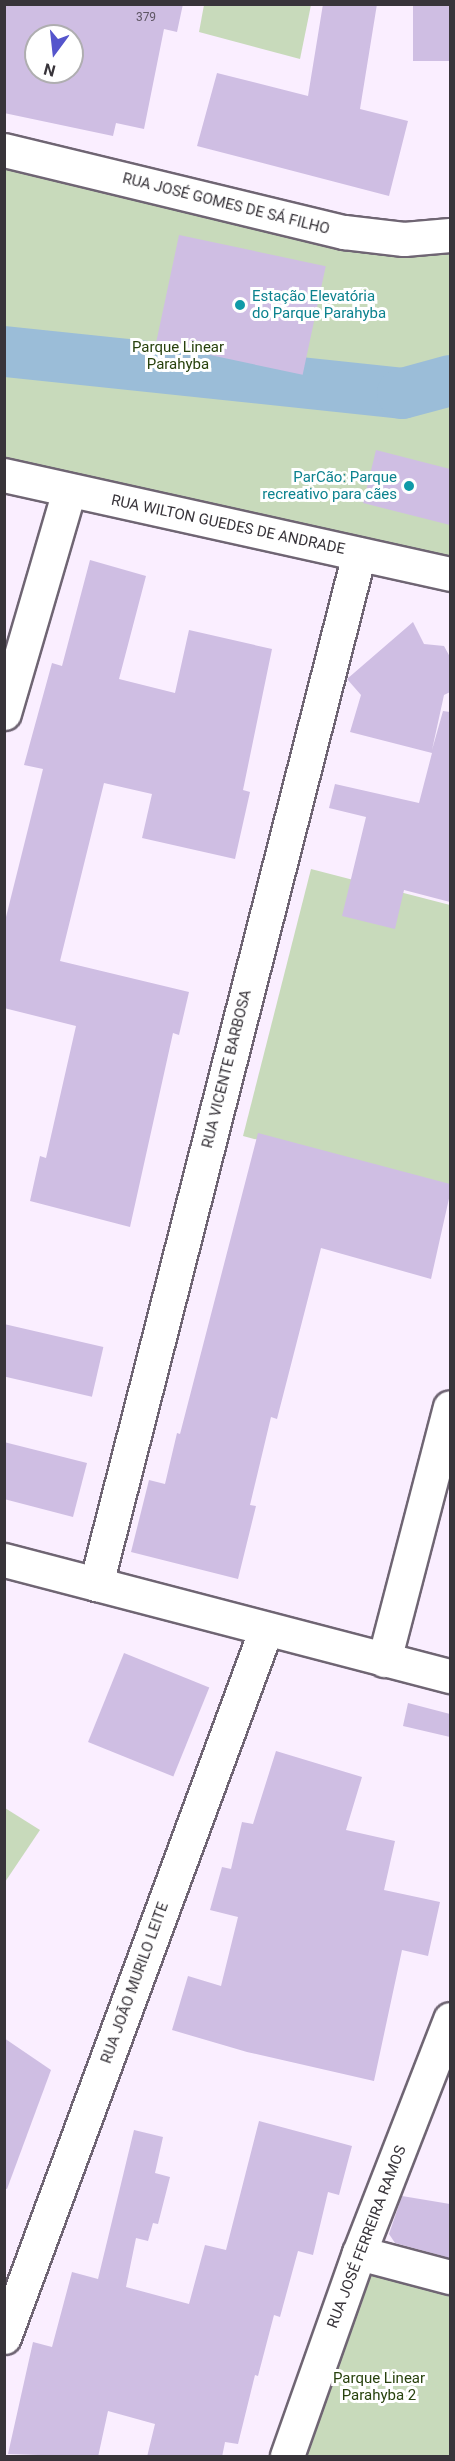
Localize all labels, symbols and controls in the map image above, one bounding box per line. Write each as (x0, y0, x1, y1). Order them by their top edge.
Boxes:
house number: 379 (136, 11, 156, 25)
north arrow (24, 24, 84, 84)
text: N (42, 59, 58, 81)
street label: RUA JOSÉ GOMES DE SÁ FILHO (121, 170, 331, 238)
place label: Estação Elevatória do Parque Parahyba (252, 287, 386, 322)
marker: Estação Elevatória do Parque Parahyba (233, 298, 247, 312)
park label: Parque Linear Parahyba (132, 338, 224, 373)
place label: ParCão: Parque recreativo para cães (262, 468, 397, 503)
marker: ParCão: Parque recreativo para cães (402, 479, 416, 493)
street label: RUA WILTON GUEDES DE ANDRADE (109, 491, 347, 559)
street label: RUA VICENTE BARBOSA (199, 988, 255, 1150)
street label: RUA JOÃO MURILO LEITE (97, 1900, 173, 2066)
street label: RUA JOSÉ FERREIRA RAMOS (324, 2143, 410, 2331)
park label: Parque Linear Parahyba 2 (333, 2369, 425, 2404)

